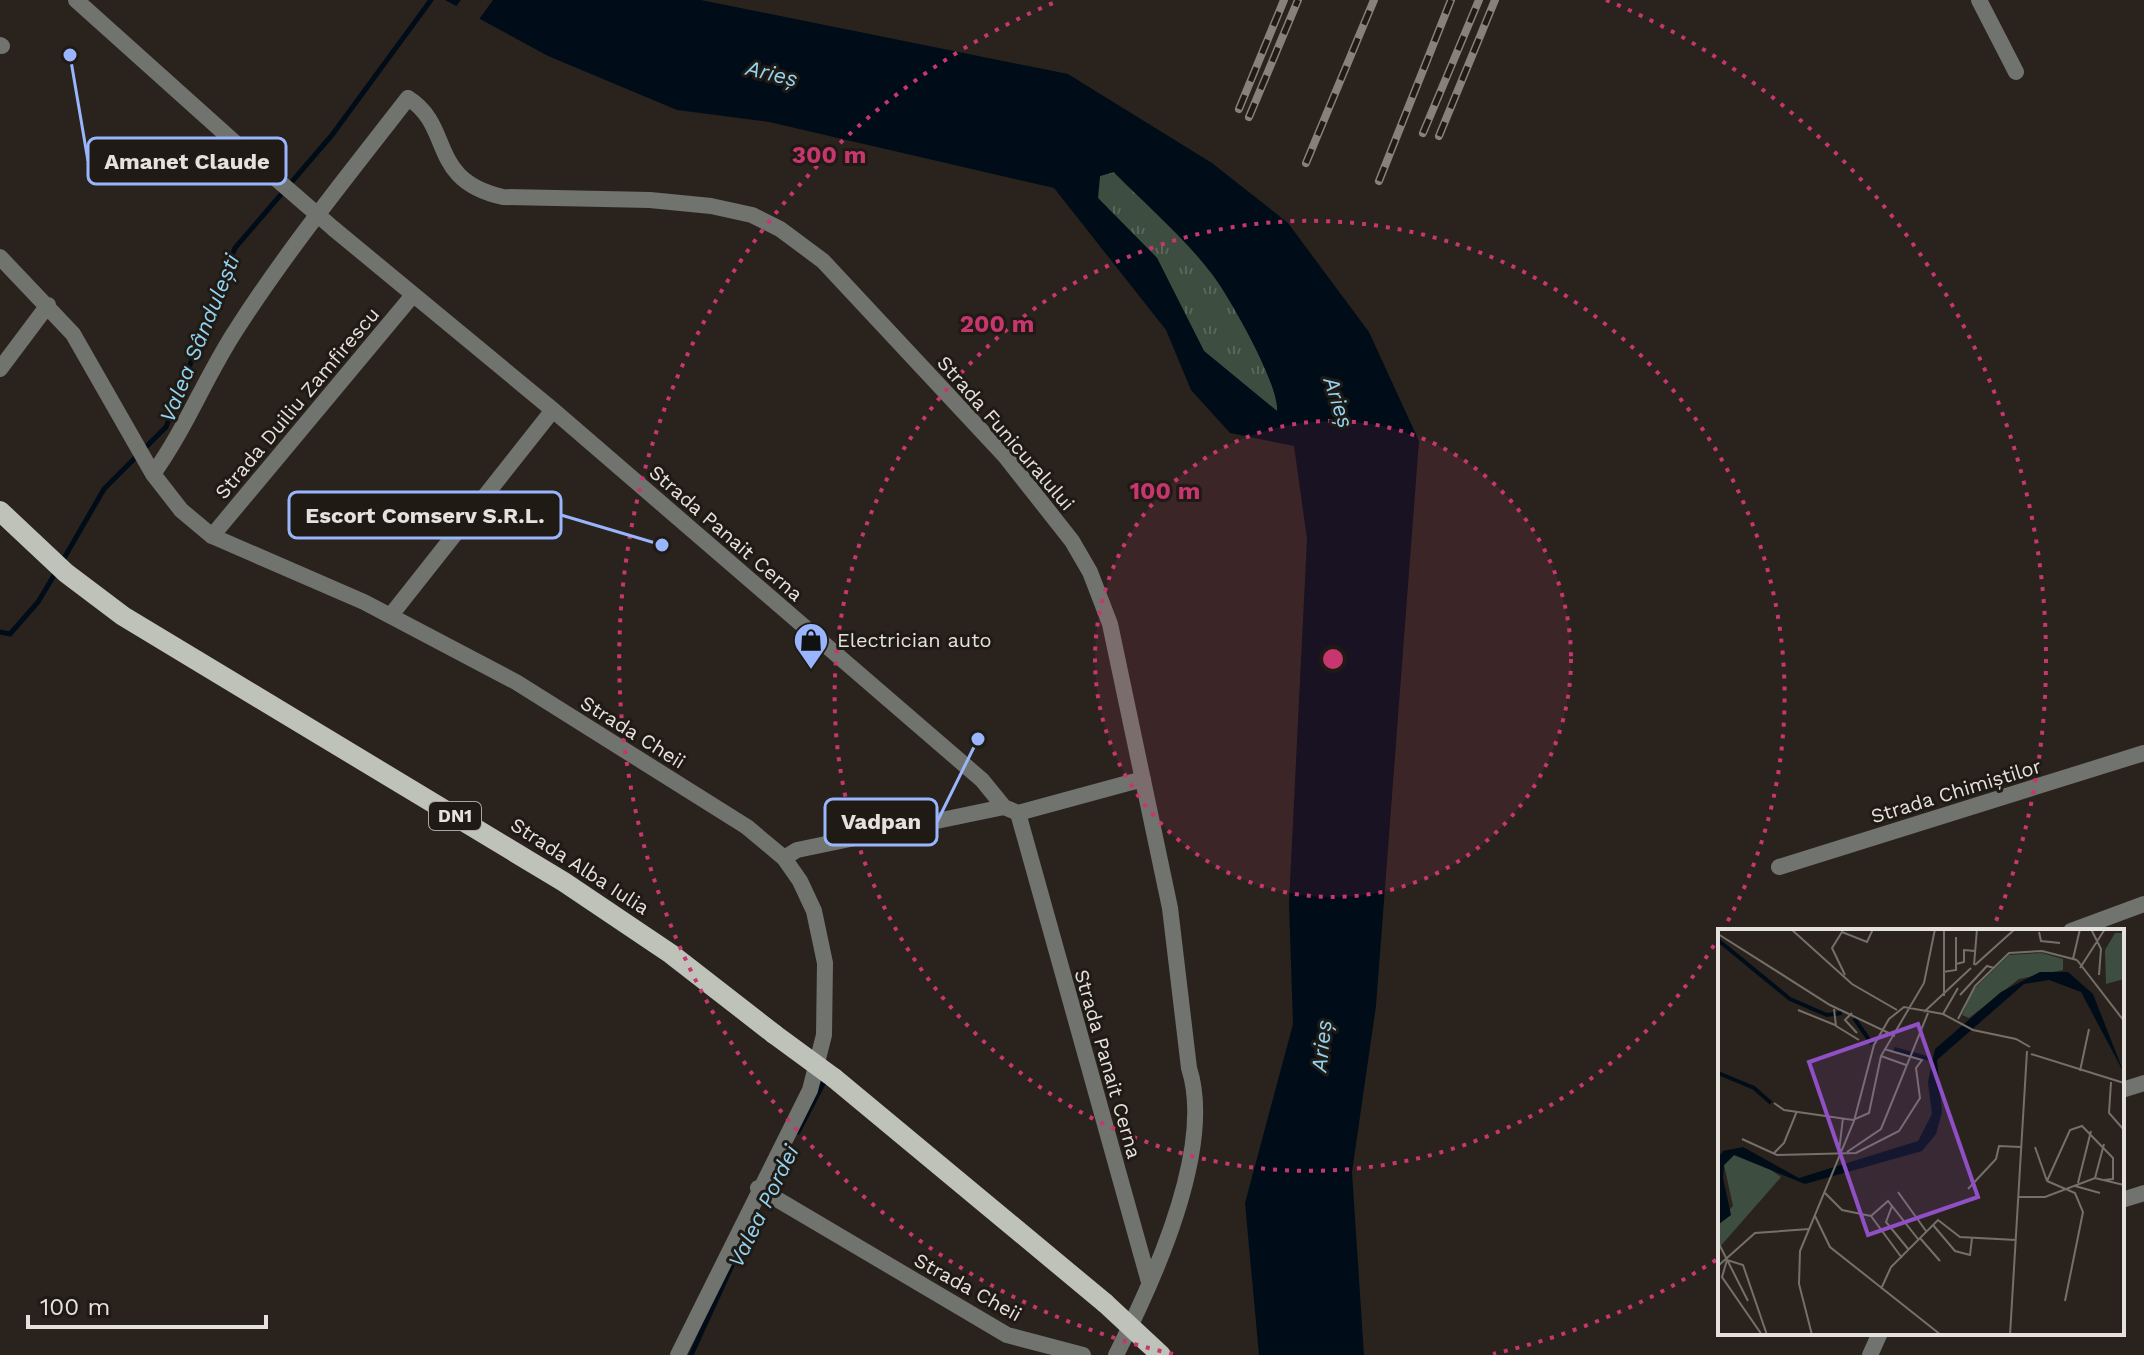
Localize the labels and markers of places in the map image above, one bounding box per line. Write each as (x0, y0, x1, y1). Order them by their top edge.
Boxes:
callout: Amanet Claude (88, 138, 286, 184)
callout: Escort Comserv S.R.L. (289, 492, 561, 538)
shop icon: Electrician auto (792, 621, 830, 671)
place label: Electrician auto (837, 628, 992, 652)
centre of rings (1319, 645, 1347, 673)
callout: Vadpan (825, 799, 937, 845)

